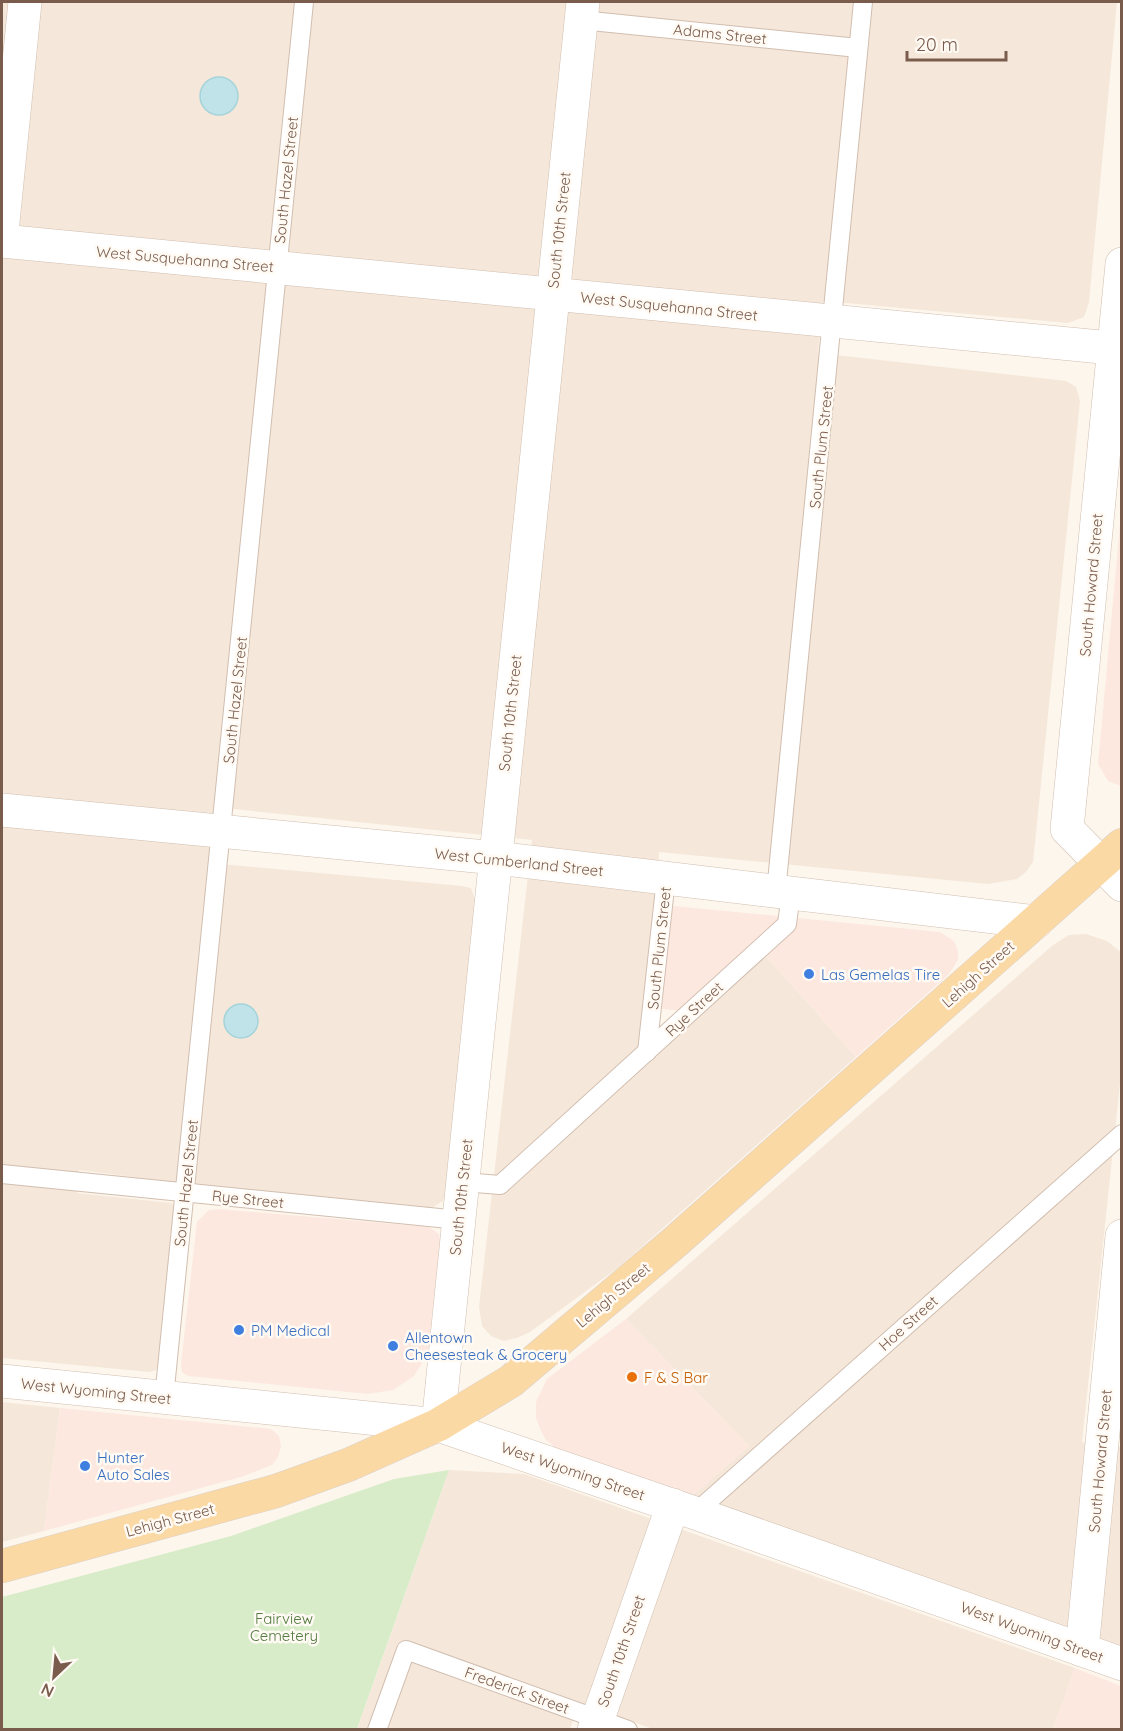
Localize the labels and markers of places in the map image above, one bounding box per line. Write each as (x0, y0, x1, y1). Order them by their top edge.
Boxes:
place label: Las Gemelas Tire (821, 965, 940, 984)
marker: Las Gemelas Tire (802, 967, 816, 981)
place label: PM Medical (251, 1321, 330, 1340)
marker: PM Medical (232, 1323, 246, 1337)
place label: Allentown Cheesesteak & Grocery (405, 1328, 567, 1364)
marker: Allentown Cheesesteak & Grocery (386, 1339, 400, 1353)
place label: F & S Bar (644, 1368, 708, 1387)
marker: F & S Bar (625, 1370, 639, 1384)
place label: Hunter Auto Sales (97, 1448, 170, 1484)
marker: Hunter Auto Sales (78, 1459, 92, 1473)

